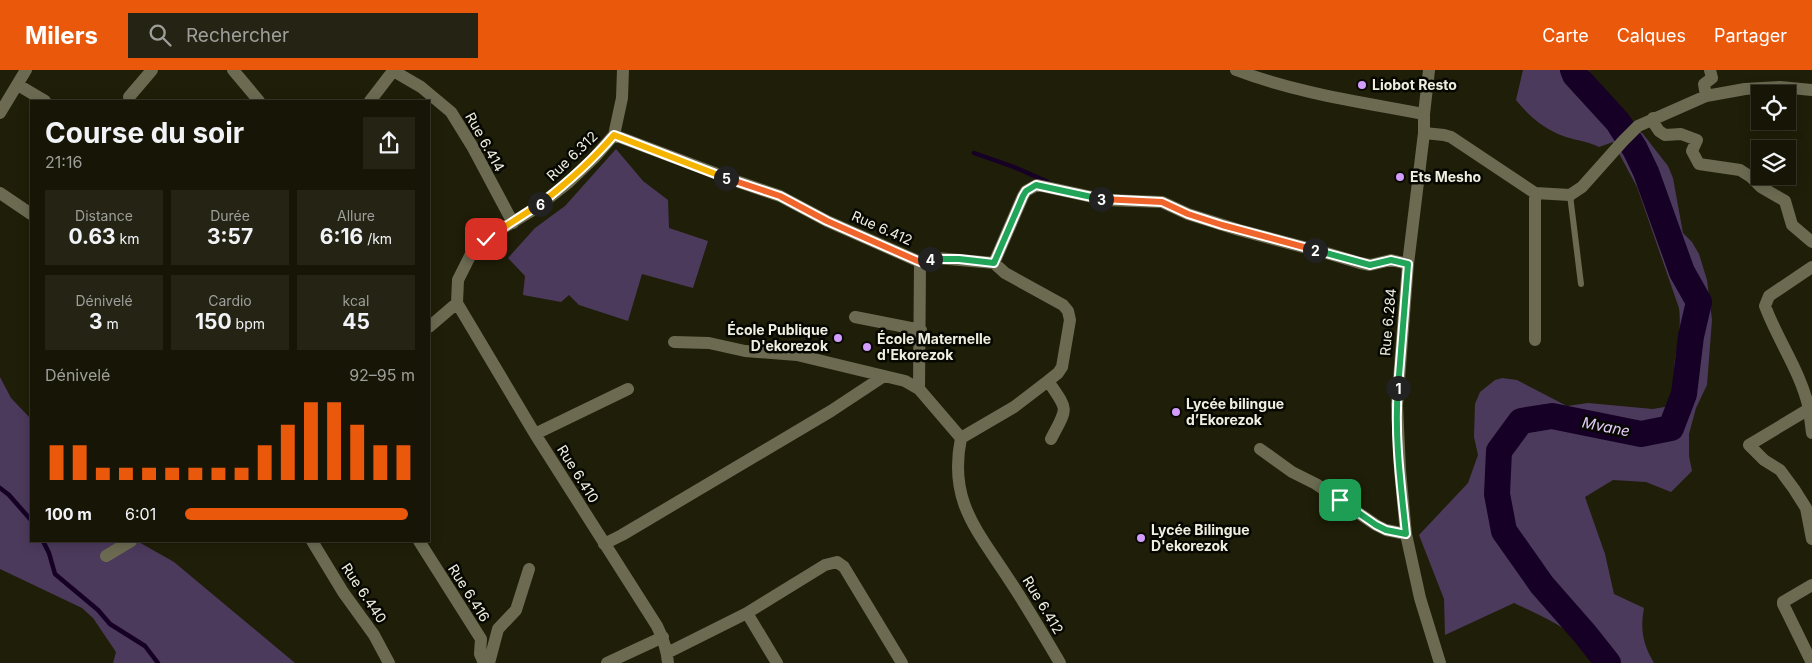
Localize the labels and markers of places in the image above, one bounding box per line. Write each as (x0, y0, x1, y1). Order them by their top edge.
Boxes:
place label: Liobot Resto (1372, 76, 1457, 93)
marker: Liobot Resto (1356, 79, 1368, 91)
pin: 5 (714, 166, 738, 190)
place label: Ets Mesho (1410, 168, 1482, 185)
marker: Ets Mesho (1394, 171, 1406, 183)
pin: 3 (1088, 186, 1114, 212)
pin: 6 (528, 192, 552, 216)
pin (465, 218, 507, 260)
pin: 2 (1302, 238, 1328, 262)
pin: 4 (918, 246, 942, 272)
place label: École Publique D'ekorezok (727, 320, 829, 354)
place label: École Maternelle d'Ekorezok (877, 329, 991, 363)
marker: École Publique D'ekorezok (832, 332, 844, 344)
marker: École Maternelle d'Ekorezok (861, 341, 873, 353)
pin: 1 (1386, 376, 1410, 400)
place label: Lycée bilingue d’Ekorezok (1186, 395, 1284, 428)
marker: Lycée bilingue d’Ekorezok (1170, 406, 1182, 418)
pin (1319, 479, 1361, 521)
place label: Lycée Bilingue D'ekorezok (1151, 521, 1250, 554)
marker: Lycée Bilingue D'ekorezok (1135, 532, 1147, 544)

